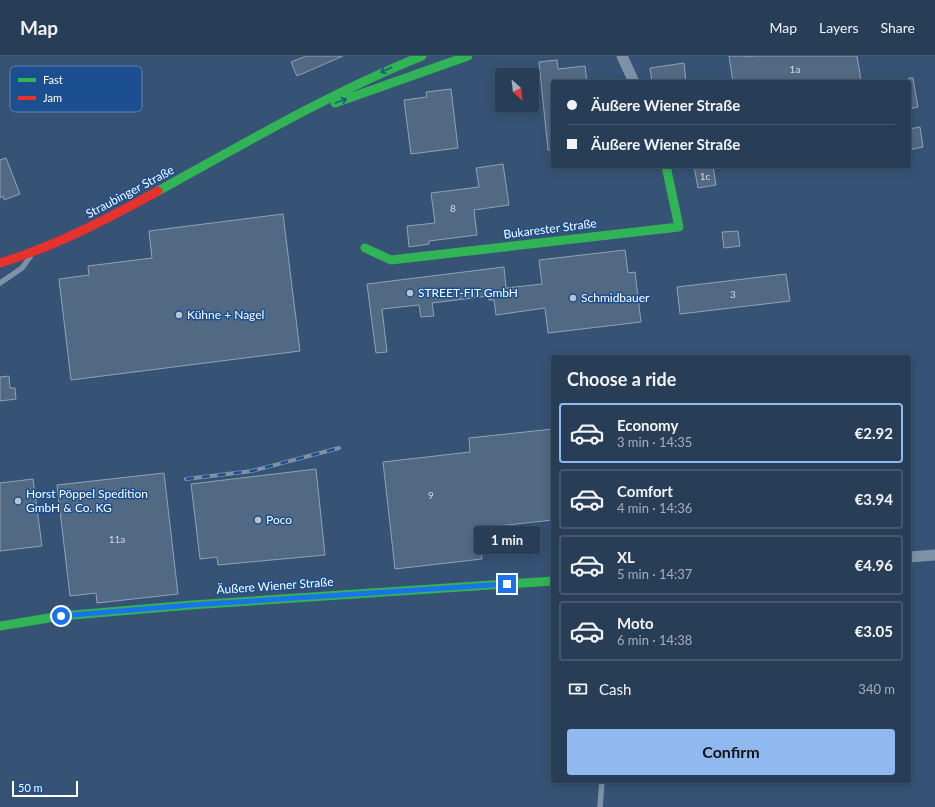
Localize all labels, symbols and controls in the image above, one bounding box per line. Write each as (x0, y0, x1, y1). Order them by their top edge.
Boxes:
text: Map (20, 16, 58, 39)
text: Map (769, 19, 797, 36)
text: Layers (819, 19, 859, 36)
text: Share (881, 19, 915, 36)
house number: 1a (790, 63, 800, 75)
legend (10, 66, 142, 112)
one-way arrow (380, 67, 392, 74)
north arrow (495, 68, 539, 112)
map controls (495, 68, 539, 112)
text: Fast (43, 73, 63, 86)
text: Jam (43, 91, 62, 104)
one-way arrow (335, 96, 347, 104)
text: Äußere Wiener Straße (591, 96, 740, 114)
text: Äußere Wiener Straße (591, 135, 740, 153)
street label: Straubinger Straße (83, 162, 176, 221)
house number: 1c (700, 170, 711, 182)
house number: 8 (450, 202, 456, 214)
street label: Bukarester Straße (502, 215, 597, 242)
place label: STREET-FIT GmbH (418, 285, 518, 300)
marker: STREET-FIT GmbH (405, 288, 415, 298)
house number: 3 (730, 288, 736, 300)
place label: Schmidbauer (581, 290, 650, 305)
marker: Schmidbauer (568, 293, 578, 303)
place label: Kühne + Nagel (187, 307, 264, 322)
marker: Kühne + Nagel (174, 310, 184, 320)
text: Choose a ride (567, 368, 676, 390)
icon: car (569, 415, 605, 451)
text: Economy (617, 416, 678, 434)
text: €2.92 (855, 424, 893, 442)
text: 3 min · 14:35 (617, 434, 692, 450)
icon: car (569, 481, 605, 517)
text: Comfort (617, 482, 673, 500)
place label: Horst Pöppel Spedition GmbH & Co. KG (26, 486, 148, 515)
house number: 9 (428, 489, 434, 501)
text: €3.94 (855, 490, 893, 508)
marker: Horst Pöppel Spedition GmbH & Co. KG (13, 496, 23, 506)
text: 4 min · 14:36 (617, 500, 692, 516)
place label: Poco (266, 512, 292, 527)
marker: Poco (253, 515, 263, 525)
callout: 1 min (474, 526, 540, 554)
text: 1 min (491, 532, 523, 548)
house number: 11a (109, 533, 125, 545)
icon: car (569, 547, 605, 583)
text: XL (617, 548, 635, 566)
text: €4.96 (855, 556, 893, 574)
text: 5 min · 14:37 (617, 566, 692, 582)
street label: Äußere Wiener Straße (216, 574, 334, 597)
route end (498, 575, 516, 593)
route start (52, 607, 70, 625)
icon: car (569, 613, 605, 649)
text: Moto (617, 614, 654, 632)
text: €3.05 (855, 622, 893, 640)
text: 6 min · 14:38 (617, 632, 692, 648)
icon: cash (567, 678, 589, 700)
text: Cash (599, 680, 631, 698)
text: 340 m (858, 681, 895, 697)
button: Confirm (567, 729, 895, 775)
scale bar (12, 779, 78, 798)
text: 50 m (18, 781, 43, 794)

